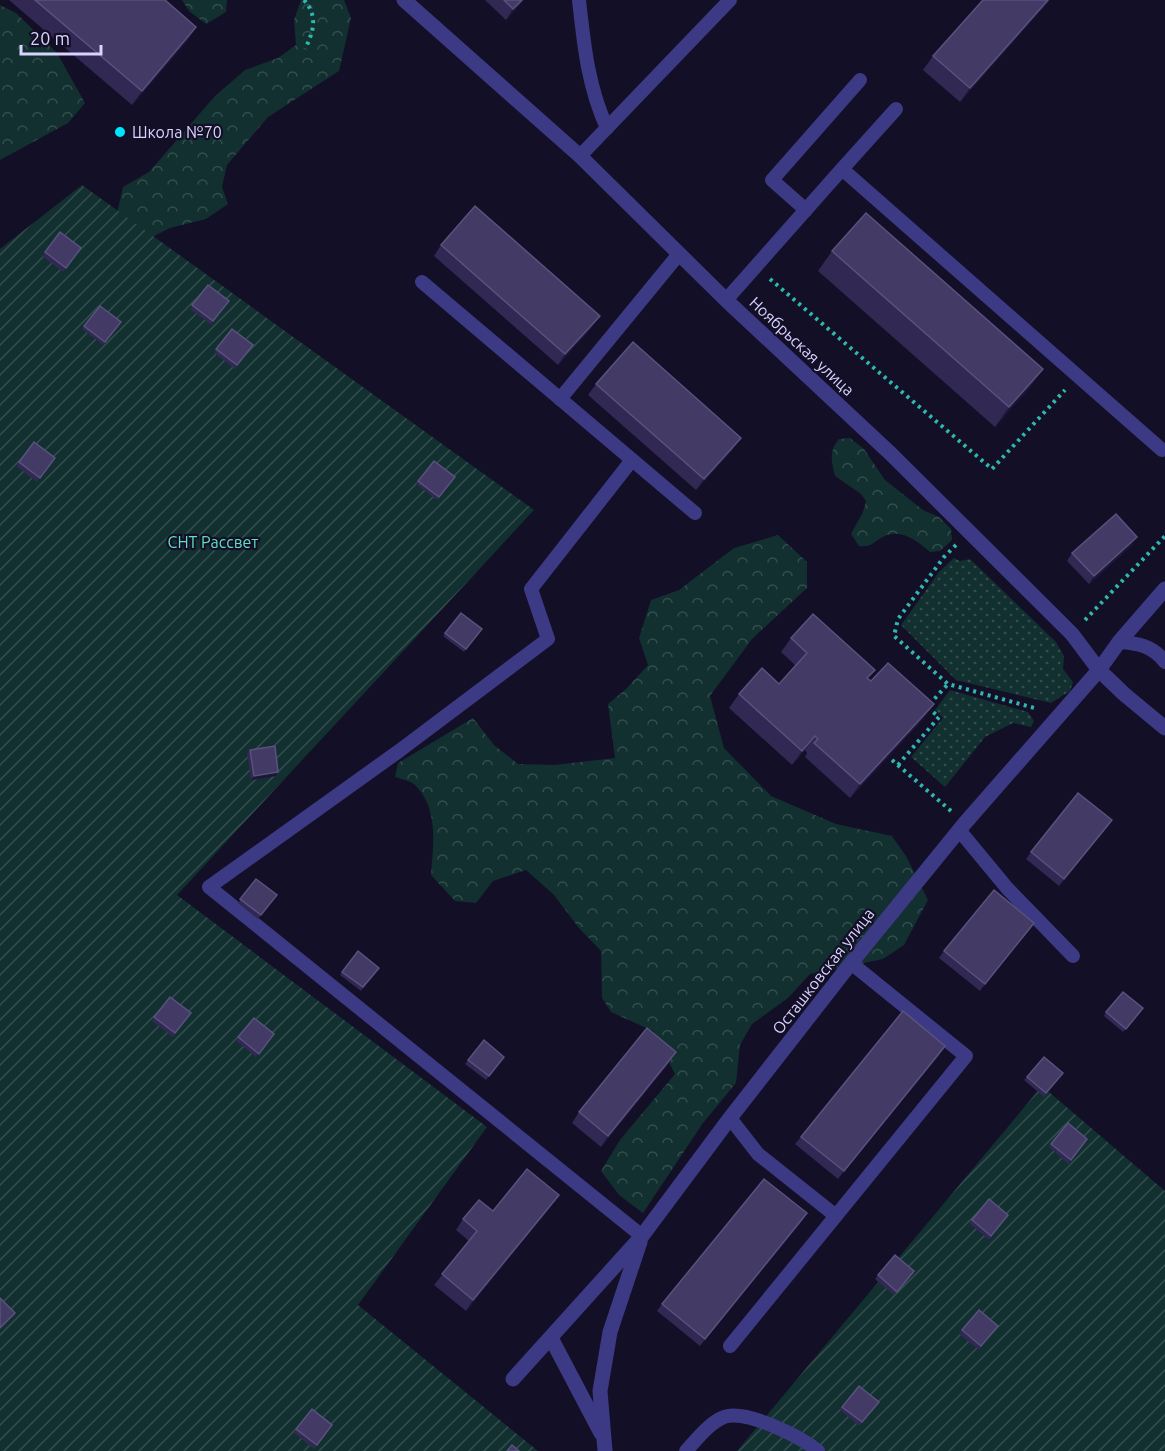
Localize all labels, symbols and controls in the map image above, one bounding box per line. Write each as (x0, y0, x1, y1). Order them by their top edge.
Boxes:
scale bar (21, 18, 100, 56)
text: 20 m (30, 28, 70, 48)
place label: Школа №70 (132, 123, 222, 141)
marker: Школа №70 (113, 125, 127, 139)
street label: Ноябрьская улица (746, 293, 858, 399)
park label: СНТ Рассвет (168, 533, 258, 551)
street label: Осташковская улица (768, 905, 878, 1037)

